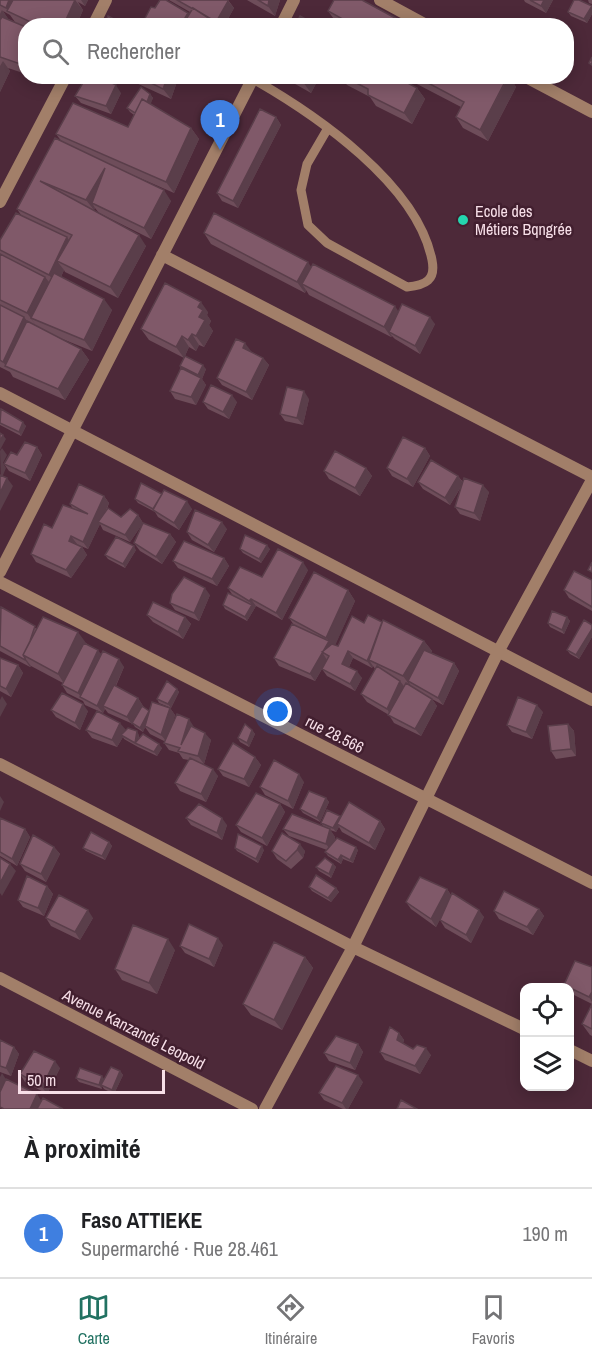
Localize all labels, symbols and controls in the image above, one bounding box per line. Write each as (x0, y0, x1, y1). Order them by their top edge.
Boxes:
search box (18, 18, 574, 84)
icon: search (39, 35, 72, 68)
text: Rechercher (87, 36, 180, 66)
pin: 1 (200, 100, 240, 150)
place label: Ecole des Métiers Bqngrée (475, 200, 572, 240)
marker: Ecole des Métiers Bqngrée (456, 213, 470, 227)
your location (263, 697, 292, 726)
street label: rue 28.566 (302, 710, 368, 758)
street label: Avenue Kanzandé Leopold (58, 983, 209, 1075)
map controls (520, 983, 574, 1091)
button: locate (520, 983, 574, 1037)
button: layers (520, 1037, 574, 1091)
scale bar (18, 1067, 165, 1094)
text: 50 m (27, 1069, 56, 1091)
text: À proximité (24, 1131, 141, 1166)
text: Faso ATTIEKE (81, 1205, 202, 1235)
text: 1 (39, 1220, 48, 1247)
text: 190 m (522, 1220, 568, 1247)
text: Supermarché · Rue 28.461 (81, 1235, 278, 1262)
tab: Carte (77, 1291, 110, 1349)
tab: Itinéraire (265, 1291, 317, 1349)
tab: Favoris (472, 1291, 515, 1349)

